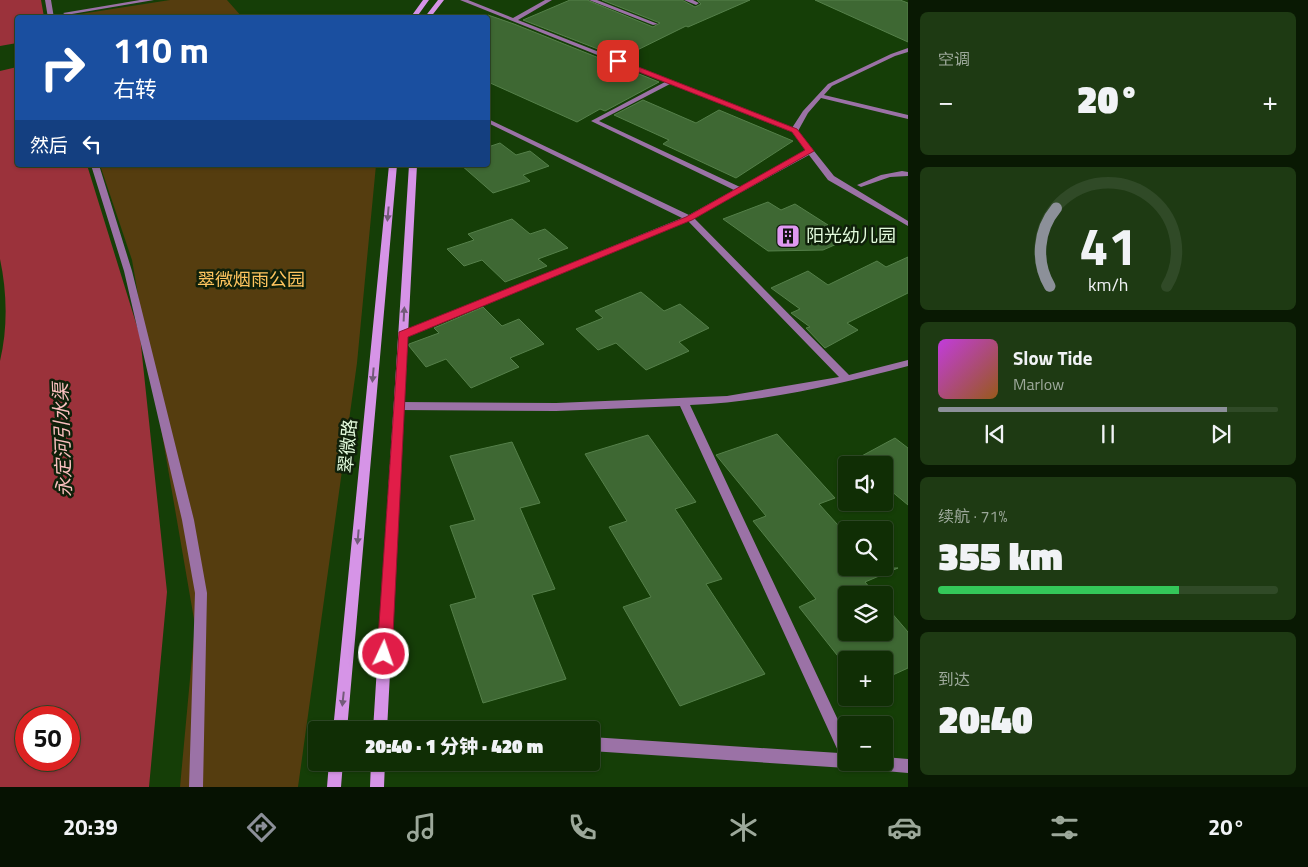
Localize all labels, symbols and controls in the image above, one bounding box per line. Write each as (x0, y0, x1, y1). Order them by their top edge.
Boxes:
text: 110 m (113, 23, 209, 77)
icon: right (30, 35, 95, 100)
pin (597, 40, 639, 82)
icon: arrive (604, 47, 632, 75)
text: 空调 (938, 47, 970, 71)
text: 20° (1077, 70, 1139, 128)
text: 右转 (113, 72, 157, 106)
text: − (938, 79, 954, 122)
text: + (1262, 79, 1278, 122)
text: 然后 (30, 130, 68, 159)
icon: left (78, 130, 106, 158)
one-way arrow (384, 206, 392, 222)
text: 41 (1079, 206, 1137, 285)
place label: 阳光幼儿园 (806, 222, 896, 249)
building icon: 阳光幼儿园 (775, 223, 801, 249)
park label: 翠微烟雨公园 (197, 266, 305, 293)
text: km/h (1088, 271, 1128, 298)
one-way arrow (401, 306, 409, 322)
text: Slow Tide (1013, 343, 1092, 372)
one-way arrow (369, 368, 377, 384)
text: Marlow (1013, 372, 1064, 396)
water label: 永定河引水渠 (45, 380, 78, 497)
street label: 翠微路 (332, 418, 363, 474)
icon: previous (981, 420, 1009, 448)
icon: pause (1094, 420, 1122, 448)
icon: next (1207, 420, 1235, 448)
map controls (838, 456, 893, 771)
button: sound (838, 456, 893, 511)
text: 续航 · 71% (938, 504, 1007, 528)
button: search (838, 521, 893, 576)
text: 355 km (938, 527, 1063, 585)
one-way arrow (354, 529, 362, 545)
button: layers (838, 586, 893, 641)
position arrow (357, 627, 409, 679)
button: + (838, 651, 893, 706)
text: 到达 (938, 667, 970, 691)
text: 20:40 (938, 690, 1033, 748)
one-way arrow (339, 691, 347, 707)
speed limit sign: 50 (15, 706, 80, 771)
button: − (838, 716, 893, 771)
text: 20:40 · 1 分钟 · 420 m (365, 731, 543, 760)
text: 20:39 (63, 810, 118, 844)
icon: directions (244, 810, 279, 845)
icon: music (404, 810, 439, 845)
icon: phone (565, 810, 600, 845)
icon: climate (726, 810, 761, 845)
icon: car (887, 810, 922, 845)
icon: filters (1047, 810, 1082, 845)
text: 20° (1208, 810, 1245, 844)

